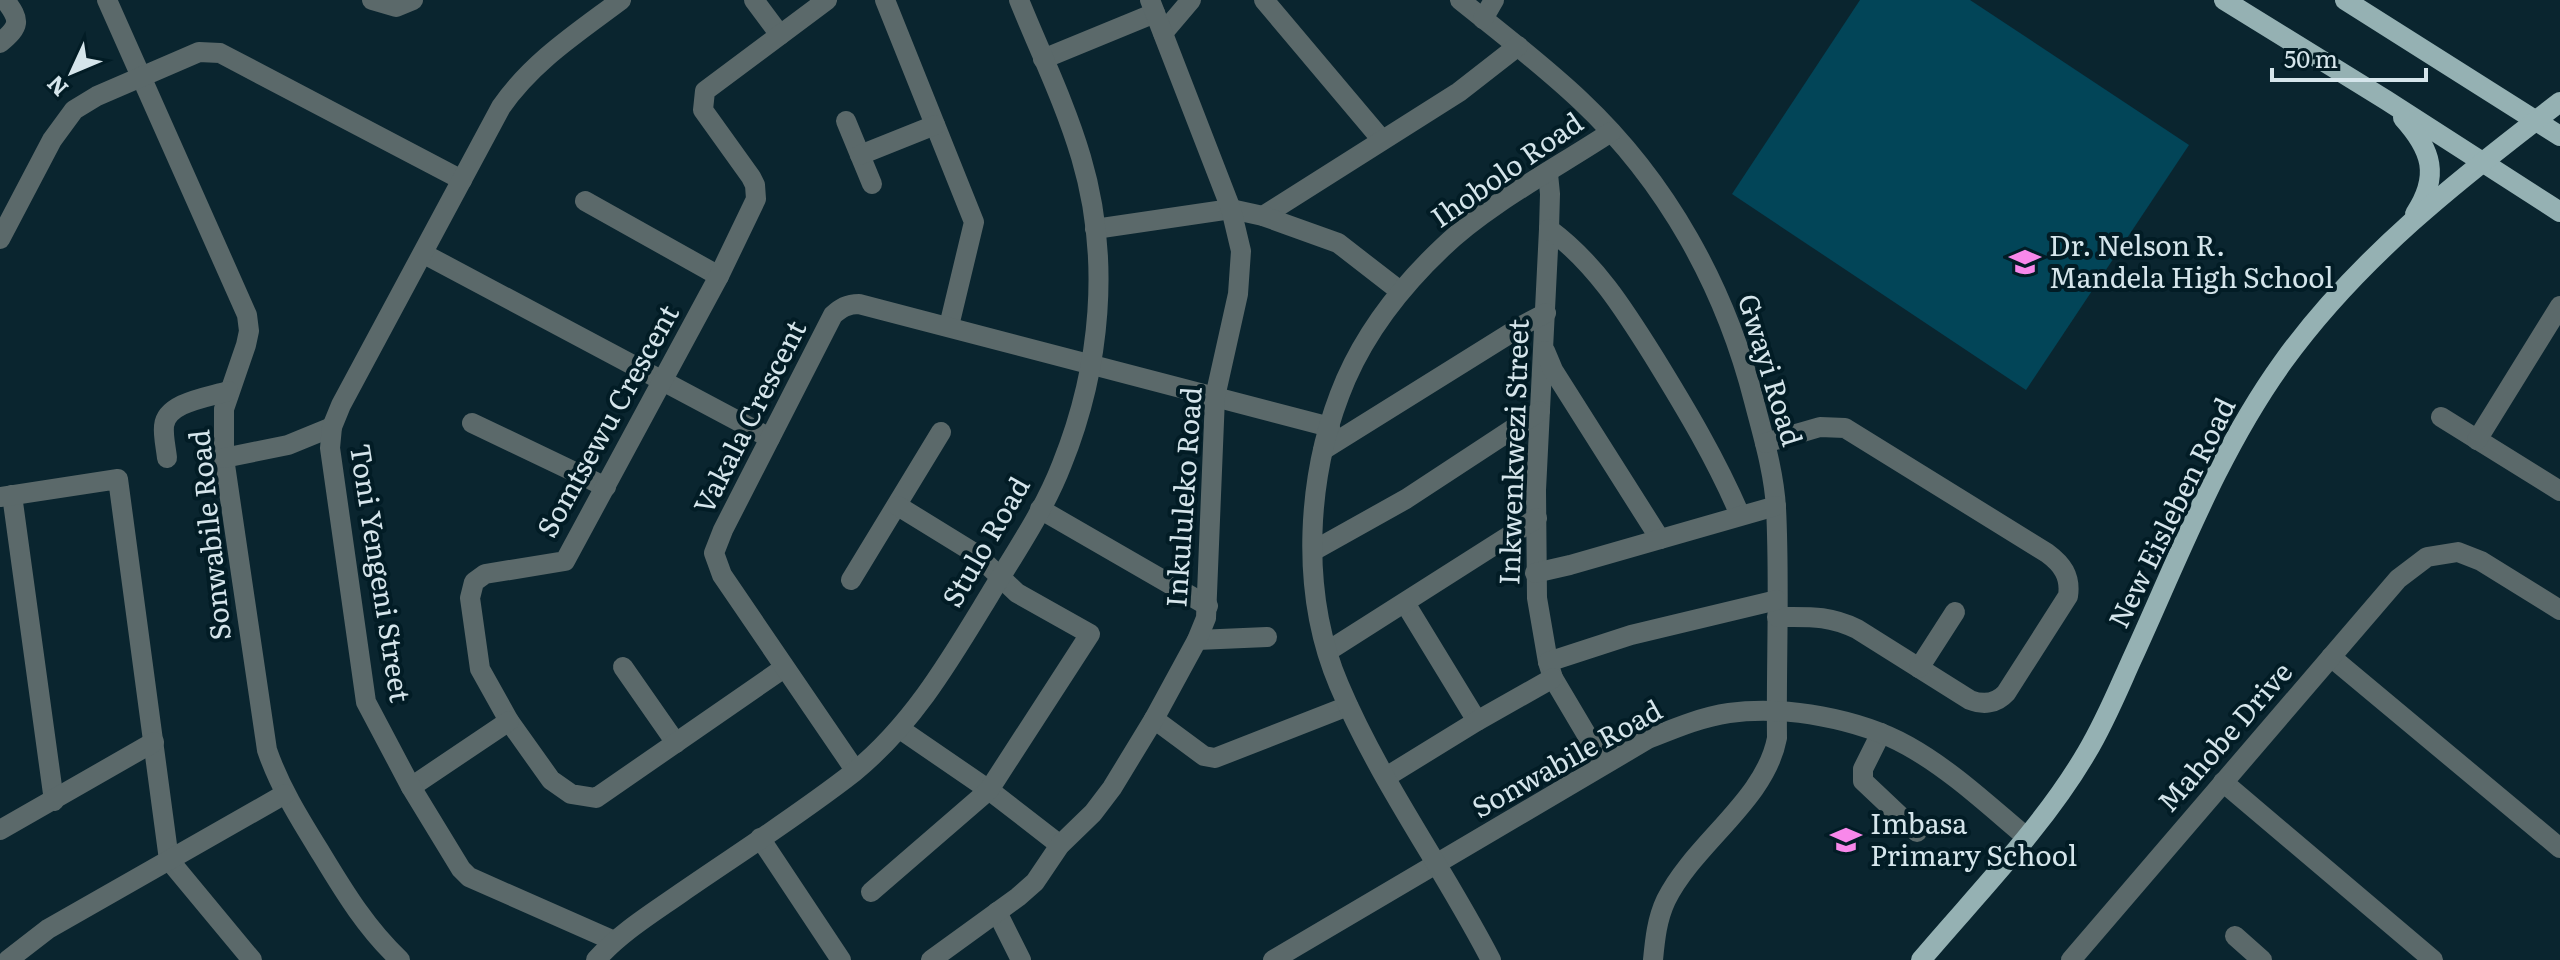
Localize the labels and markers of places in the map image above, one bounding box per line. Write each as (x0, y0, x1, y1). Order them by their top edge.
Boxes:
place label: Dr. Nelson R. Mandela High School (2049, 223, 2334, 297)
school or university icon: Dr. Nelson R. Mandela High School (2008, 245, 2042, 279)
place label: Imbasa Primary School (1870, 801, 2077, 875)
school or university icon: Imbasa Primary School (1829, 823, 1863, 857)

